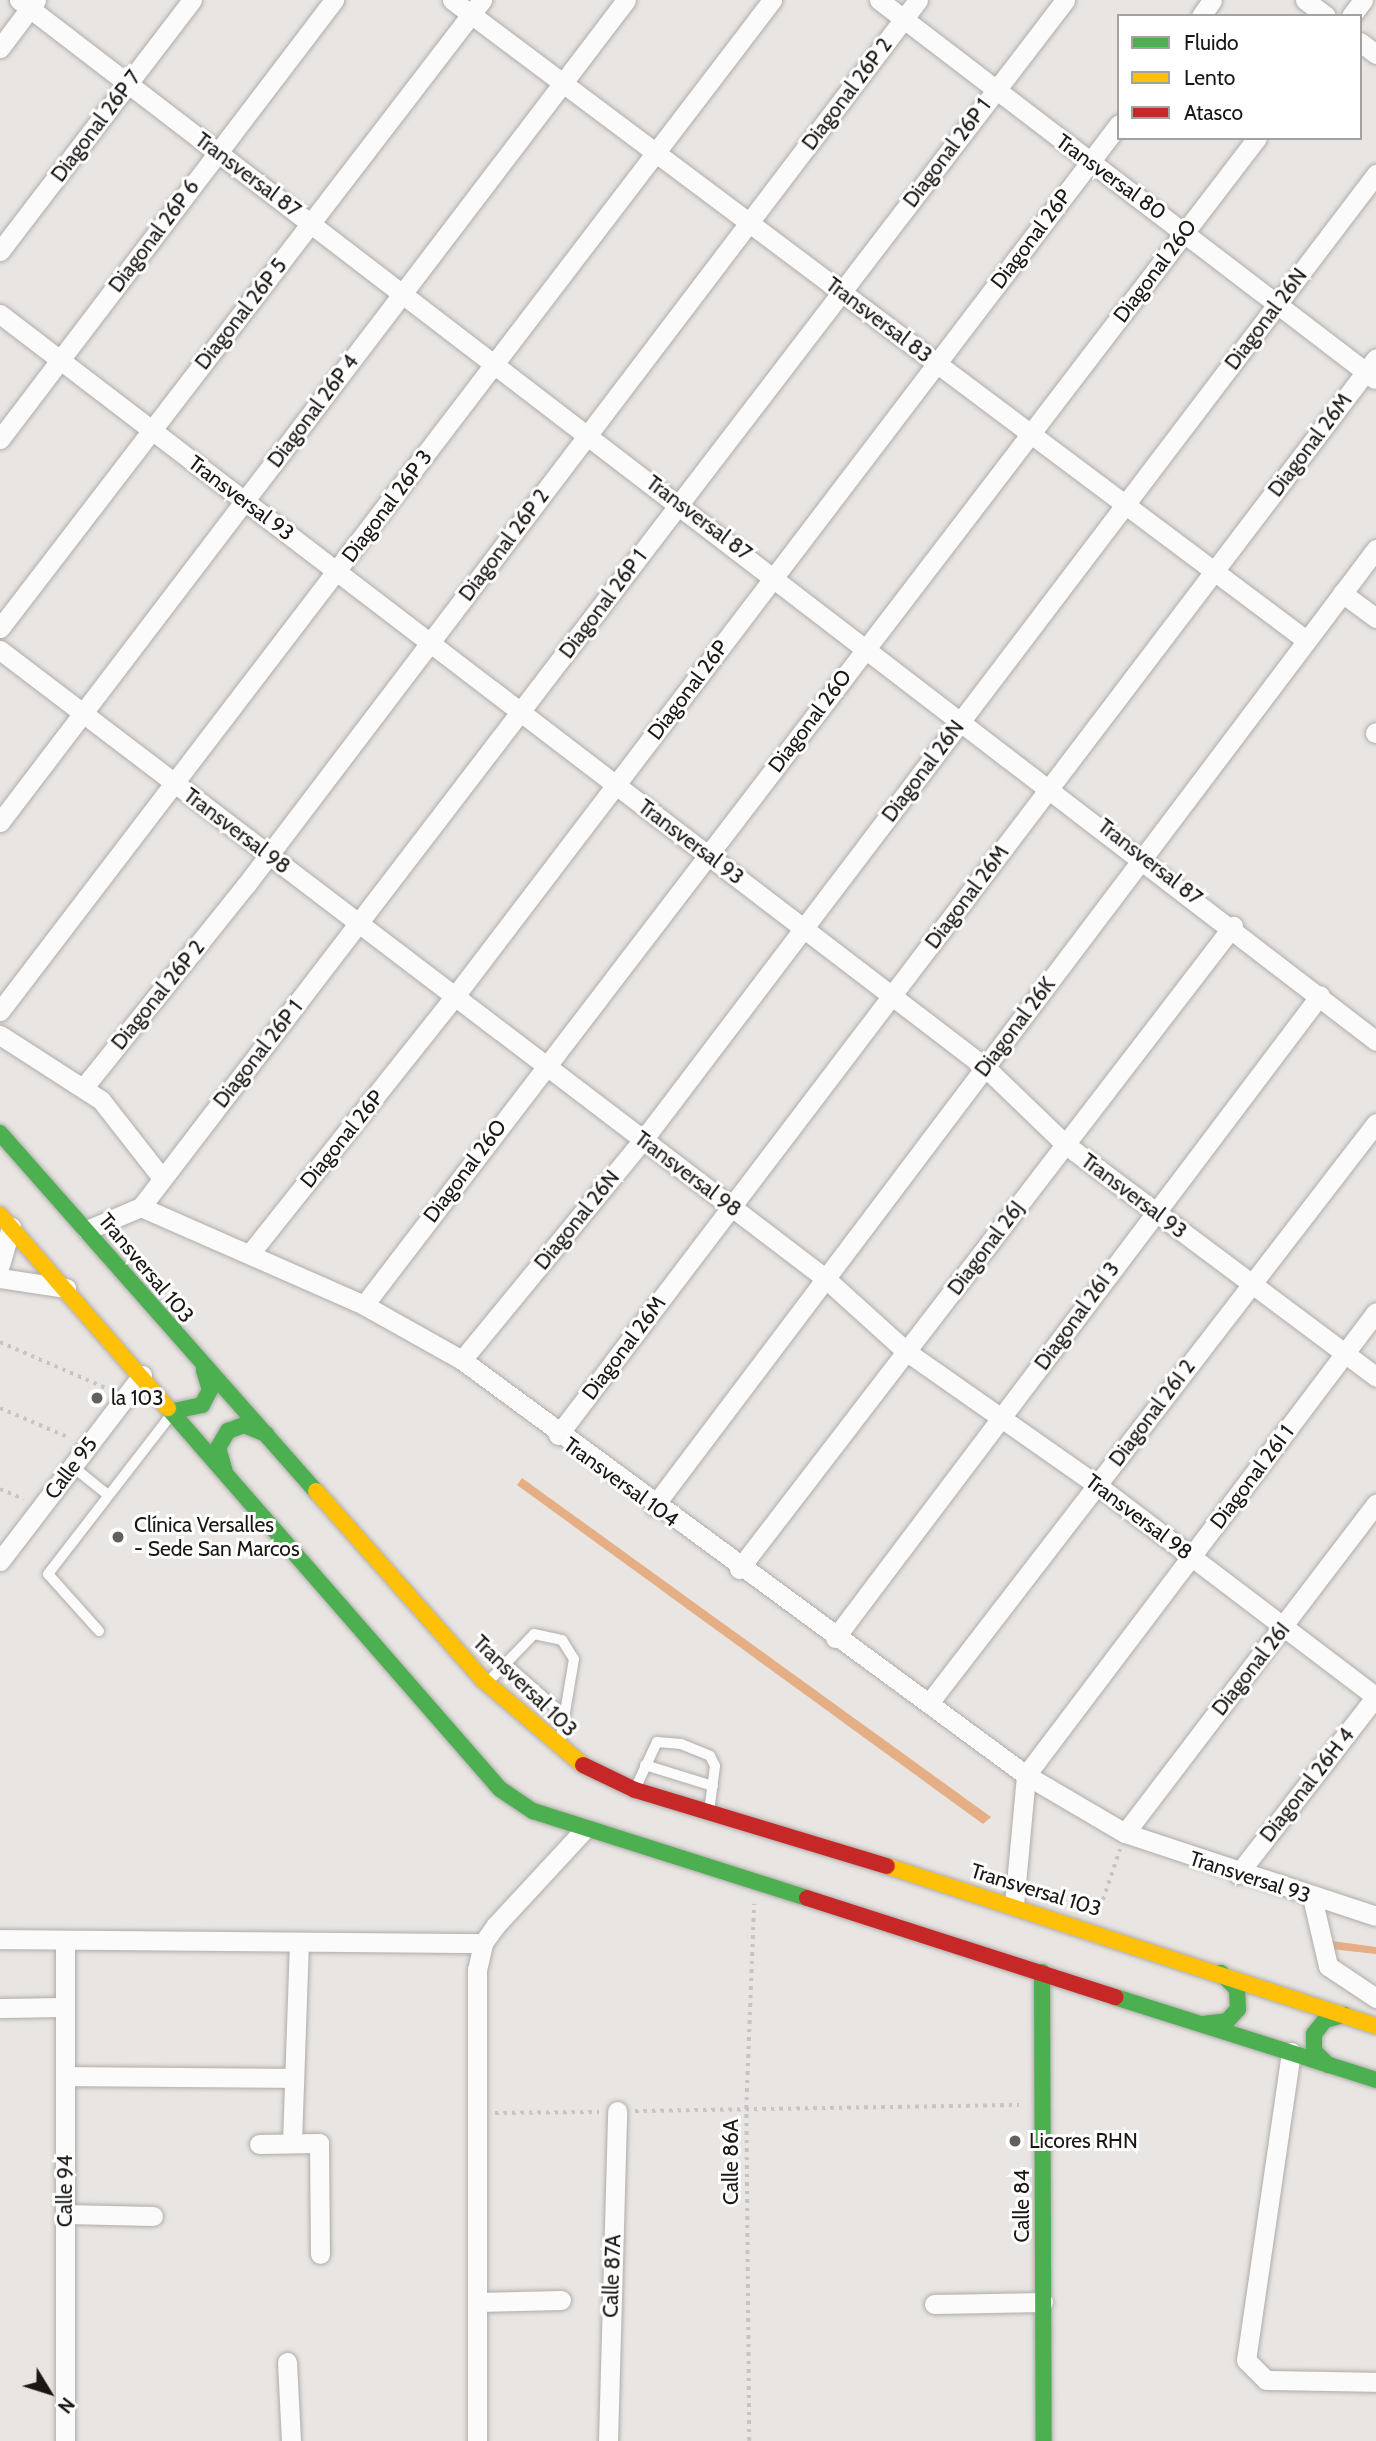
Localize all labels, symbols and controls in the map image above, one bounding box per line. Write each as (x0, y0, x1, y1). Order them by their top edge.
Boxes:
legend (1117, 14, 1362, 140)
text: Fluido (1184, 30, 1239, 55)
street label: Diagonal 26P 2 (797, 33, 897, 155)
street label: Diagonal 26P 7 (46, 65, 146, 187)
text: Lento (1184, 65, 1235, 90)
street label: Diagonal 26P 1 (898, 94, 996, 212)
text: Atasco (1184, 100, 1243, 125)
street label: Transversal 87 (190, 127, 306, 223)
street label: Transversal 80 (1051, 129, 1171, 225)
street label: Diagonal 26P 6 (103, 175, 205, 297)
street label: Diagonal 26P (985, 184, 1077, 294)
street label: Diagonal 26O (1108, 215, 1202, 327)
street label: Diagonal 26P 5 (190, 253, 292, 375)
street label: Diagonal 26N (1220, 263, 1312, 375)
street label: Transversal 83 (821, 272, 937, 368)
street label: Diagonal 26P 4 (262, 350, 364, 472)
street label: Diagonal 26M (1263, 388, 1357, 502)
street label: Diagonal 26P 3 (337, 445, 437, 567)
street label: Transversal 93 (183, 450, 299, 546)
street label: Transversal 87 (641, 470, 757, 566)
street label: Diagonal 26P 2 (454, 484, 554, 606)
street label: Diagonal 26P 1 (554, 545, 652, 663)
street label: Diagonal 26P (642, 635, 734, 745)
street label: Diagonal 26O (763, 665, 857, 777)
street label: Diagonal 26N (877, 715, 969, 827)
street label: Transversal 98 (179, 783, 295, 879)
street label: Transversal 93 (633, 794, 749, 890)
street label: Transversal 87 (1093, 813, 1207, 911)
street label: Diagonal 26M (920, 840, 1014, 954)
street label: Diagonal 26P 2 (106, 935, 210, 1055)
street label: Diagonal 26K (969, 972, 1061, 1082)
street label: Diagonal 26P 1 (208, 995, 308, 1113)
street label: Diagonal 26P (295, 1085, 389, 1193)
street label: Diagonal 26O (418, 1115, 512, 1227)
street label: Transversal 98 (630, 1126, 746, 1222)
street label: Transversal 93 (1076, 1148, 1192, 1244)
street label: Diagonal 26N (529, 1165, 625, 1275)
street label: Diagonal 26J (942, 1196, 1030, 1300)
street label: Transversal 103 (93, 1208, 199, 1328)
street label: Diagonal 26I 3 (1029, 1257, 1125, 1375)
street label: Diagonal 26M (577, 1291, 671, 1405)
street label: Diagonal 26I 2 (1104, 1355, 1200, 1471)
place label: la 103 (111, 1385, 164, 1411)
marker: la 103 (89, 1390, 105, 1406)
street label: Diagonal 26I 1 (1205, 1420, 1299, 1534)
street label: Calle 95 (39, 1432, 103, 1504)
street label: Transversal 104 (559, 1432, 683, 1532)
street label: Transversal 98 (1081, 1469, 1197, 1565)
place label: Clínica Versalles - Sede San Marcos (134, 1512, 300, 1562)
marker: Clínica Versalles - Sede San Marcos (108, 1527, 128, 1547)
street label: Diagonal 26I (1207, 1617, 1295, 1721)
street label: Transversal 103 (468, 1630, 582, 1742)
street label: Diagonal 26H 4 (1255, 1723, 1359, 1847)
street label: Transversal 93 (1186, 1846, 1314, 1908)
street label: Transversal 103 (968, 1858, 1104, 1922)
street label: Calle 86A (718, 2119, 744, 2205)
place label: Licores RHN (1029, 2128, 1138, 2154)
marker: Licores RHN (1007, 2133, 1023, 2149)
street label: Calle 94 (52, 2155, 78, 2227)
street label: Calle 84 (1009, 2169, 1035, 2243)
street label: Calle 87A (598, 2234, 626, 2318)
north arrow (14, 2357, 84, 2427)
text: N (53, 2393, 79, 2418)

